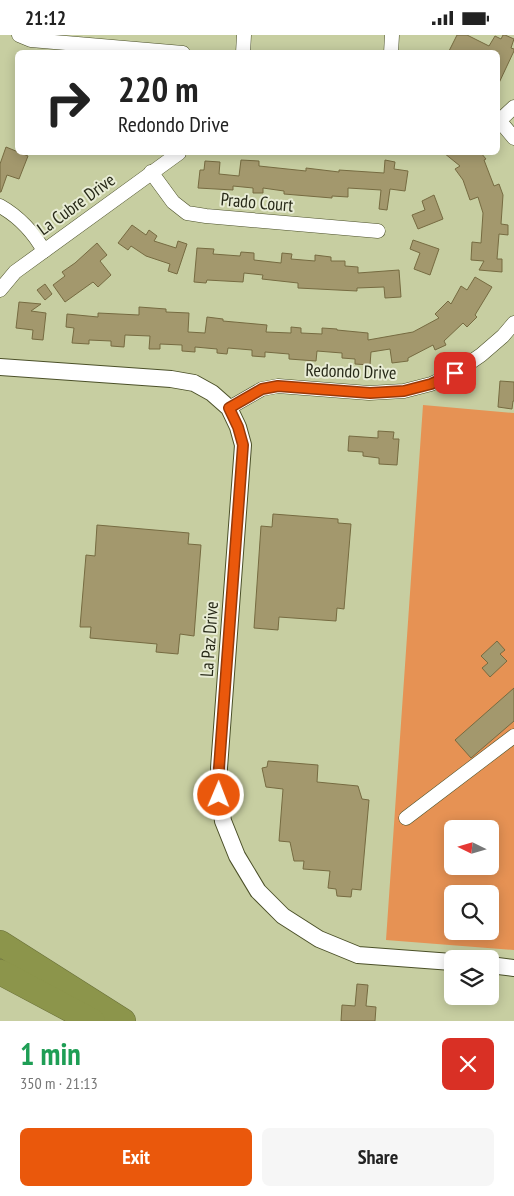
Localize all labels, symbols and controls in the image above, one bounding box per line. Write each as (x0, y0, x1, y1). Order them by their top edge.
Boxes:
text: 21:12 (25, 6, 66, 30)
text: 220 m (118, 66, 199, 112)
icon: right (35, 70, 100, 135)
text: Redondo Drive (118, 110, 229, 138)
street label: La Cubre Drive (33, 168, 119, 240)
street label: Prado Court (220, 187, 294, 217)
pin (434, 352, 476, 394)
street label: Redondo Drive (305, 358, 397, 384)
icon: arrive (441, 359, 469, 387)
street label: La Paz Drive (195, 600, 223, 678)
position arrow (192, 768, 244, 820)
north arrow (444, 820, 499, 875)
map controls (444, 820, 499, 1005)
button: search (444, 885, 499, 940)
button: layers (444, 950, 499, 1005)
text: 1 min (20, 1034, 81, 1073)
button: close (442, 1038, 494, 1090)
text: 350 m · 21:13 (20, 1073, 98, 1093)
button: Exit (20, 1128, 252, 1186)
button: Share (262, 1128, 494, 1186)

